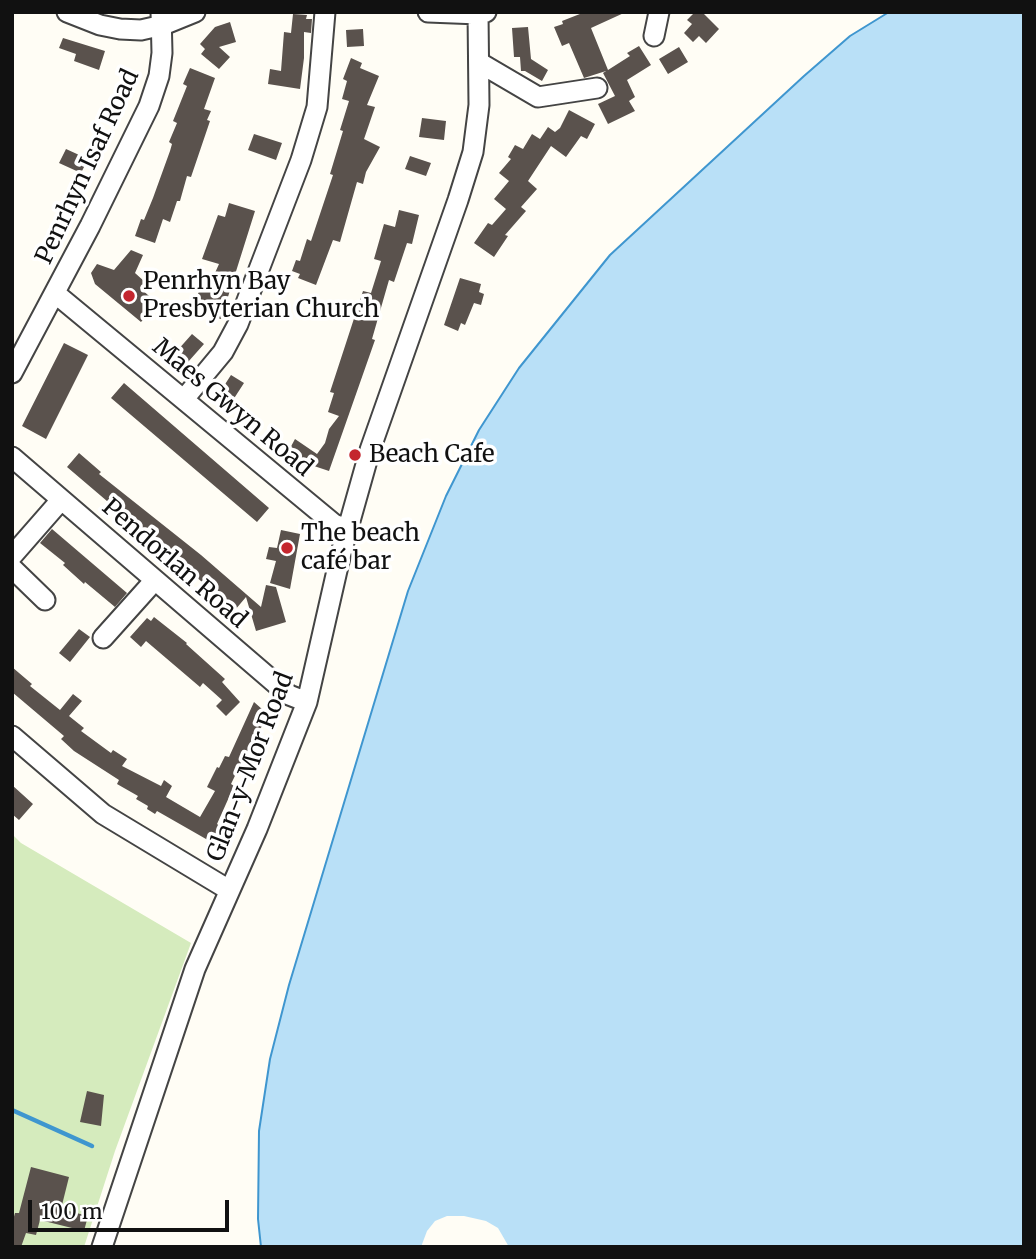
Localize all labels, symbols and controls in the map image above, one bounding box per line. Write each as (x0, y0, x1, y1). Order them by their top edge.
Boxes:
street label: Penrhyn Isaf Road (30, 65, 146, 269)
place label: Penrhyn Bay Presbyterian Church (143, 268, 379, 324)
marker: Penrhyn Bay Presbyterian Church (121, 288, 137, 304)
street label: Maes Gwyn Road (146, 333, 318, 483)
place label: Beach Cafe (369, 441, 495, 469)
marker: Beach Cafe (347, 447, 363, 463)
street label: Pendorlan Road (96, 493, 252, 635)
place label: The beach café bar (301, 520, 420, 576)
marker: The beach café bar (279, 540, 295, 556)
street label: Glan-y-Mor Road (202, 668, 300, 866)
scale bar (32, 1186, 233, 1230)
text: 100 m (41, 1198, 103, 1225)

